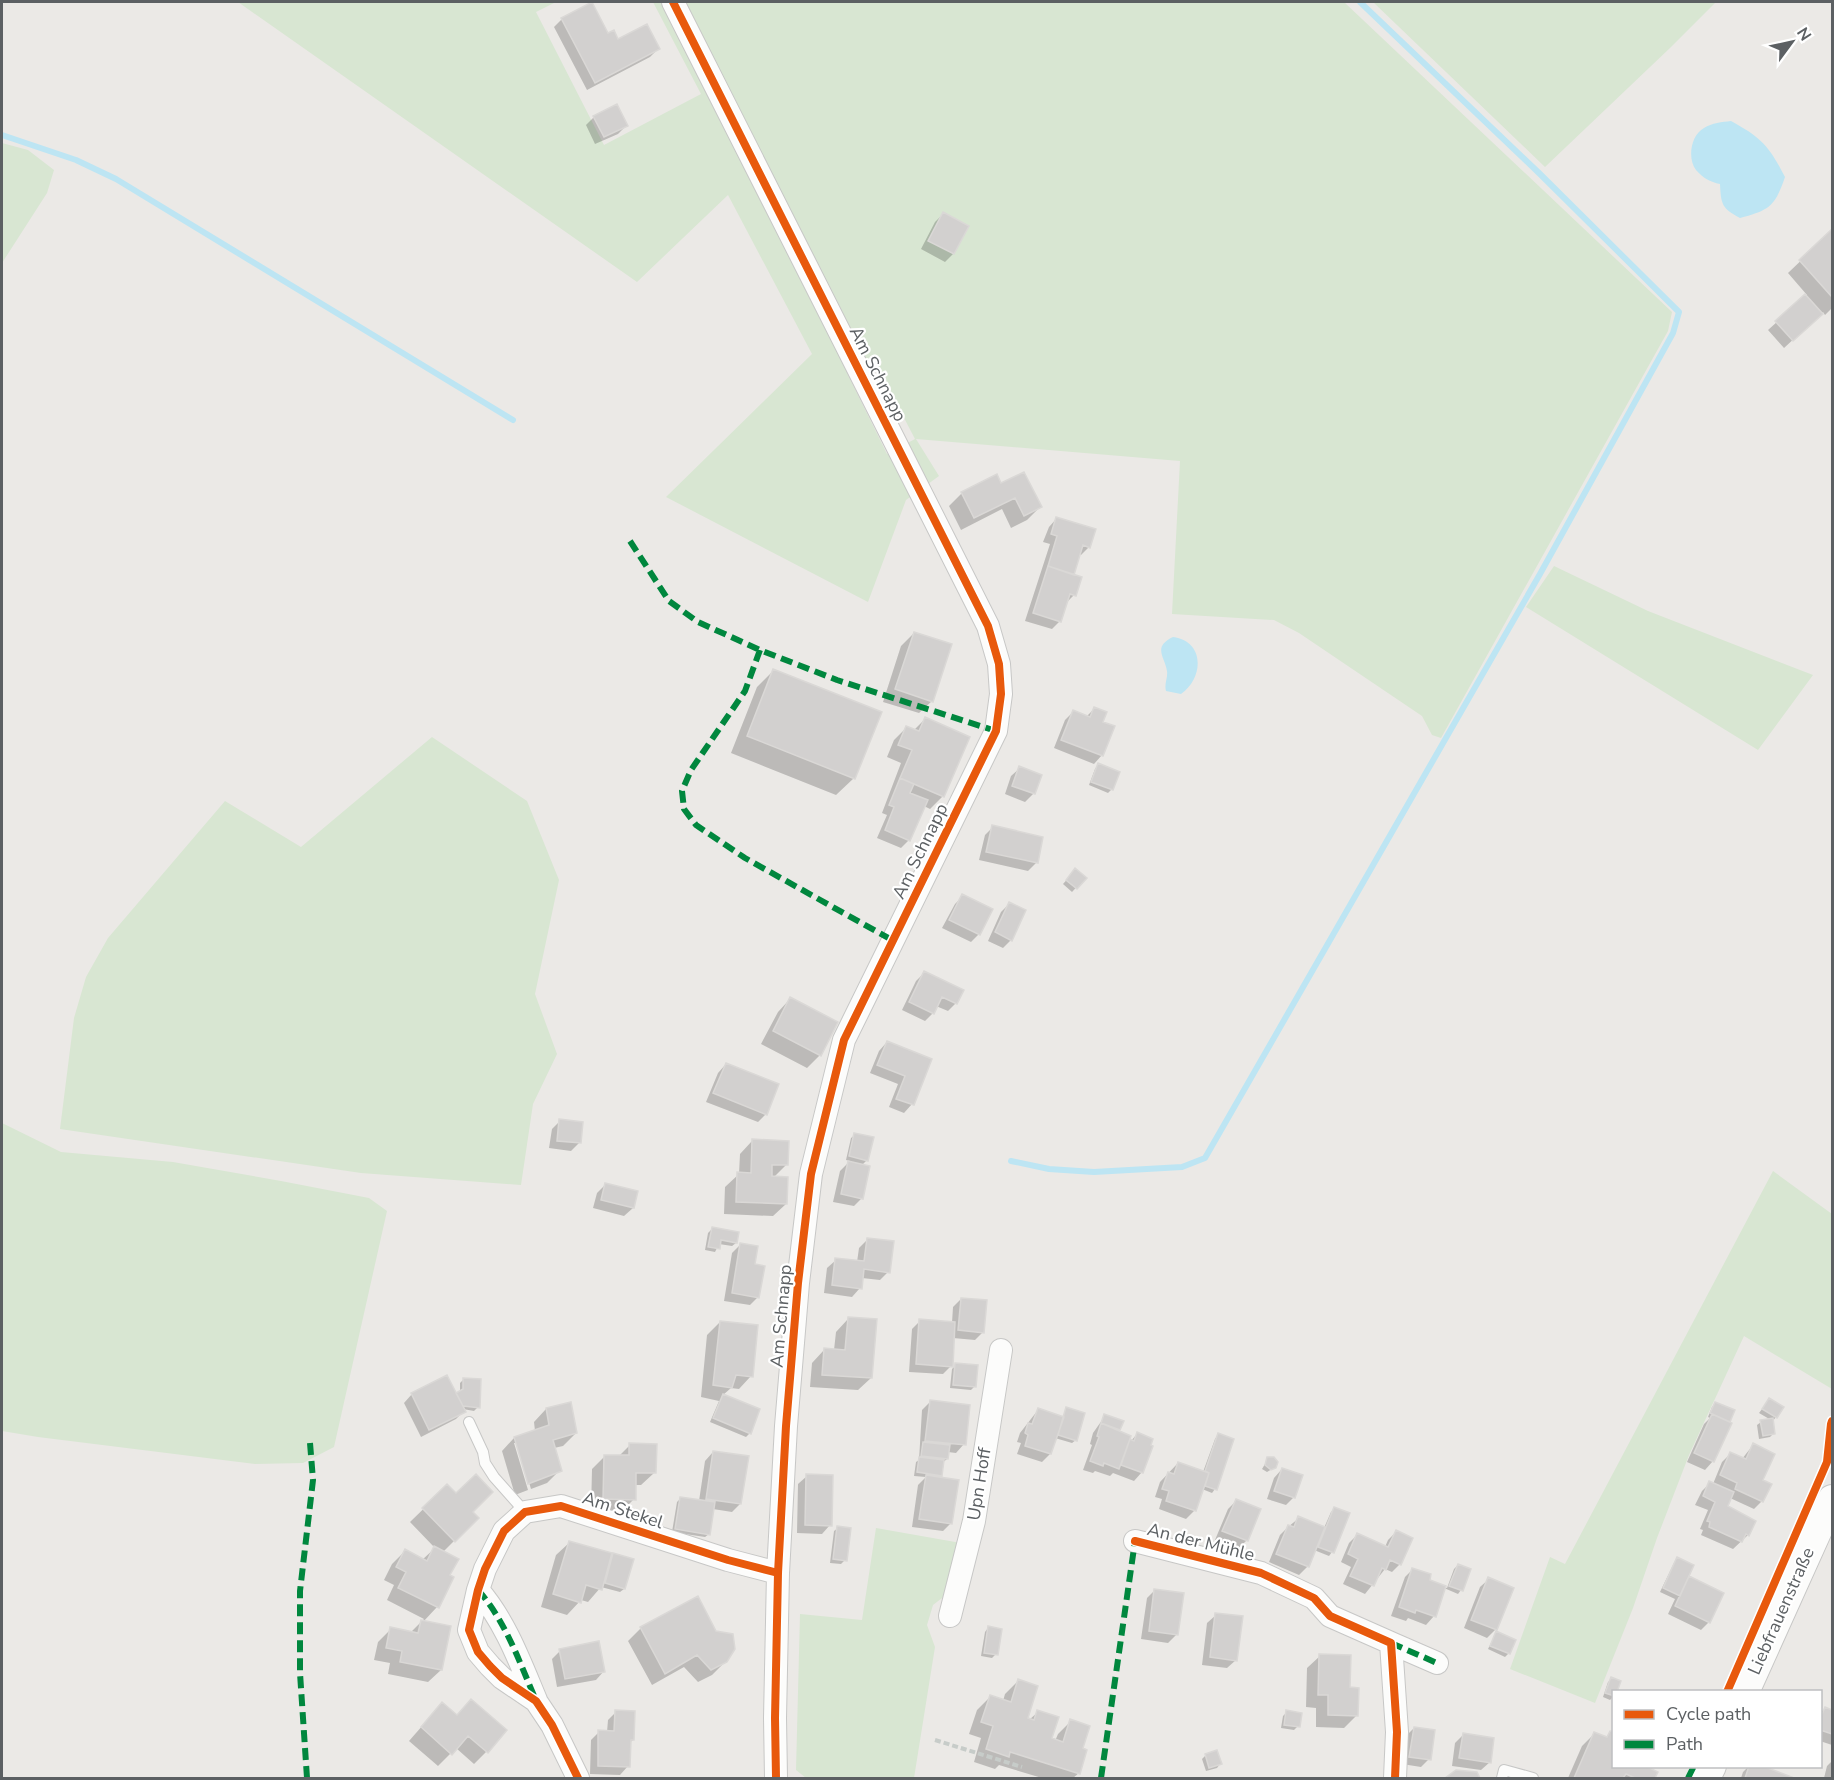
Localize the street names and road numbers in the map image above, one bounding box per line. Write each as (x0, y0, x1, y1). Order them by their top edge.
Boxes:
street label: Am Schnapp (844, 322, 912, 426)
street label: Am Schnapp (887, 799, 953, 903)
street label: Am Schnapp (765, 1263, 797, 1369)
street label: Upn Hoff (961, 1445, 997, 1522)
street label: Am Stekel (580, 1486, 667, 1535)
street label: An der Mühle (1145, 1517, 1257, 1567)
street label: Liebfrauenstraße (1742, 1543, 1820, 1679)

